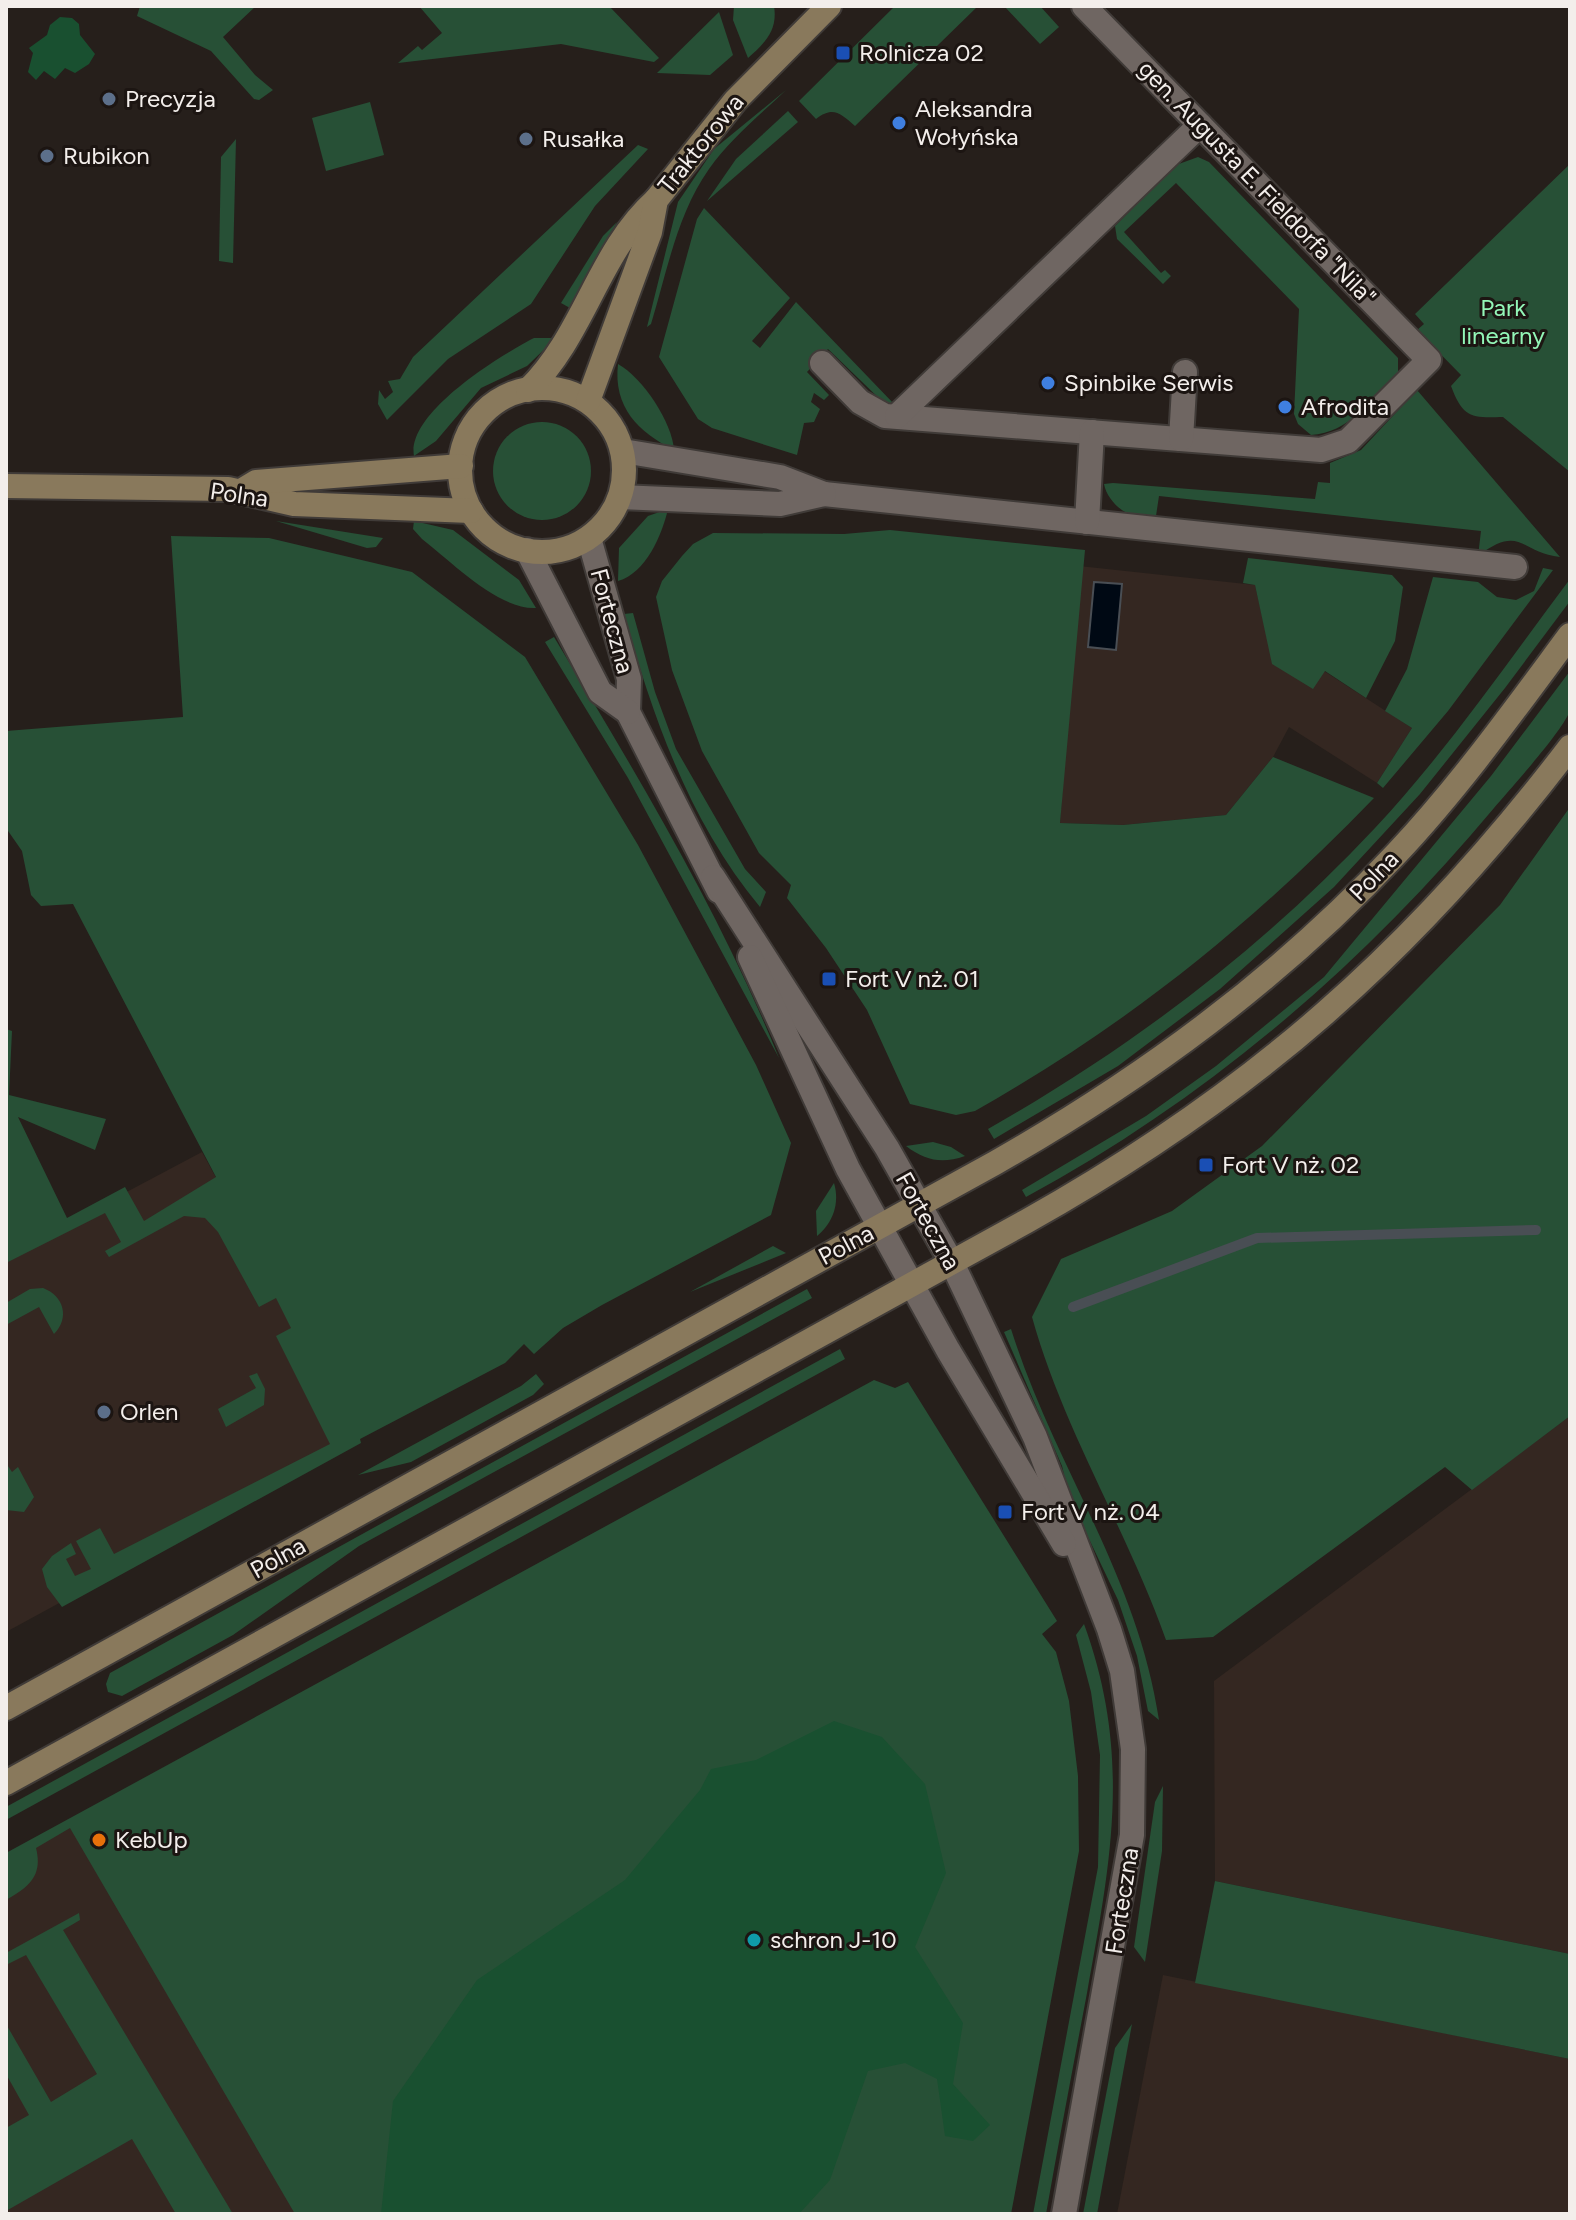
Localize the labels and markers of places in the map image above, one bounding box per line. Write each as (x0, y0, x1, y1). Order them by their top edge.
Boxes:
place label: Rolnicza 02 (859, 38, 984, 67)
marker: Rolnicza 02 (834, 44, 852, 62)
place label: Precyzja (125, 84, 216, 113)
marker: Precyzja (100, 90, 118, 108)
place label: Aleksandra Wołyńska (915, 94, 1033, 151)
marker: Aleksandra Wołyńska (890, 114, 908, 132)
place label: Rusałka (542, 124, 624, 153)
marker: Rusałka (517, 130, 535, 148)
place label: Rubikon (63, 141, 150, 170)
marker: Rubikon (38, 147, 56, 165)
place label: Spinbike Serwis (1064, 368, 1233, 397)
marker: Spinbike Serwis (1039, 374, 1057, 392)
place label: Afrodita (1301, 392, 1389, 421)
marker: Afrodita (1276, 398, 1294, 416)
place label: Fort V nż. 01 (845, 964, 979, 993)
marker: Fort V nż. 01 (820, 970, 838, 988)
place label: Fort V nż. 02 (1222, 1150, 1359, 1179)
marker: Fort V nż. 02 (1197, 1156, 1215, 1174)
place label: Orlen (120, 1397, 179, 1426)
marker: Orlen (95, 1403, 113, 1421)
place label: Fort V nż. 04 (1021, 1497, 1160, 1526)
marker: Fort V nż. 04 (996, 1503, 1014, 1521)
place label: KebUp (115, 1825, 188, 1854)
marker: KebUp (90, 1831, 108, 1849)
place label: schron J-10 (770, 1925, 897, 1954)
marker: schron J-10 (745, 1931, 763, 1949)

